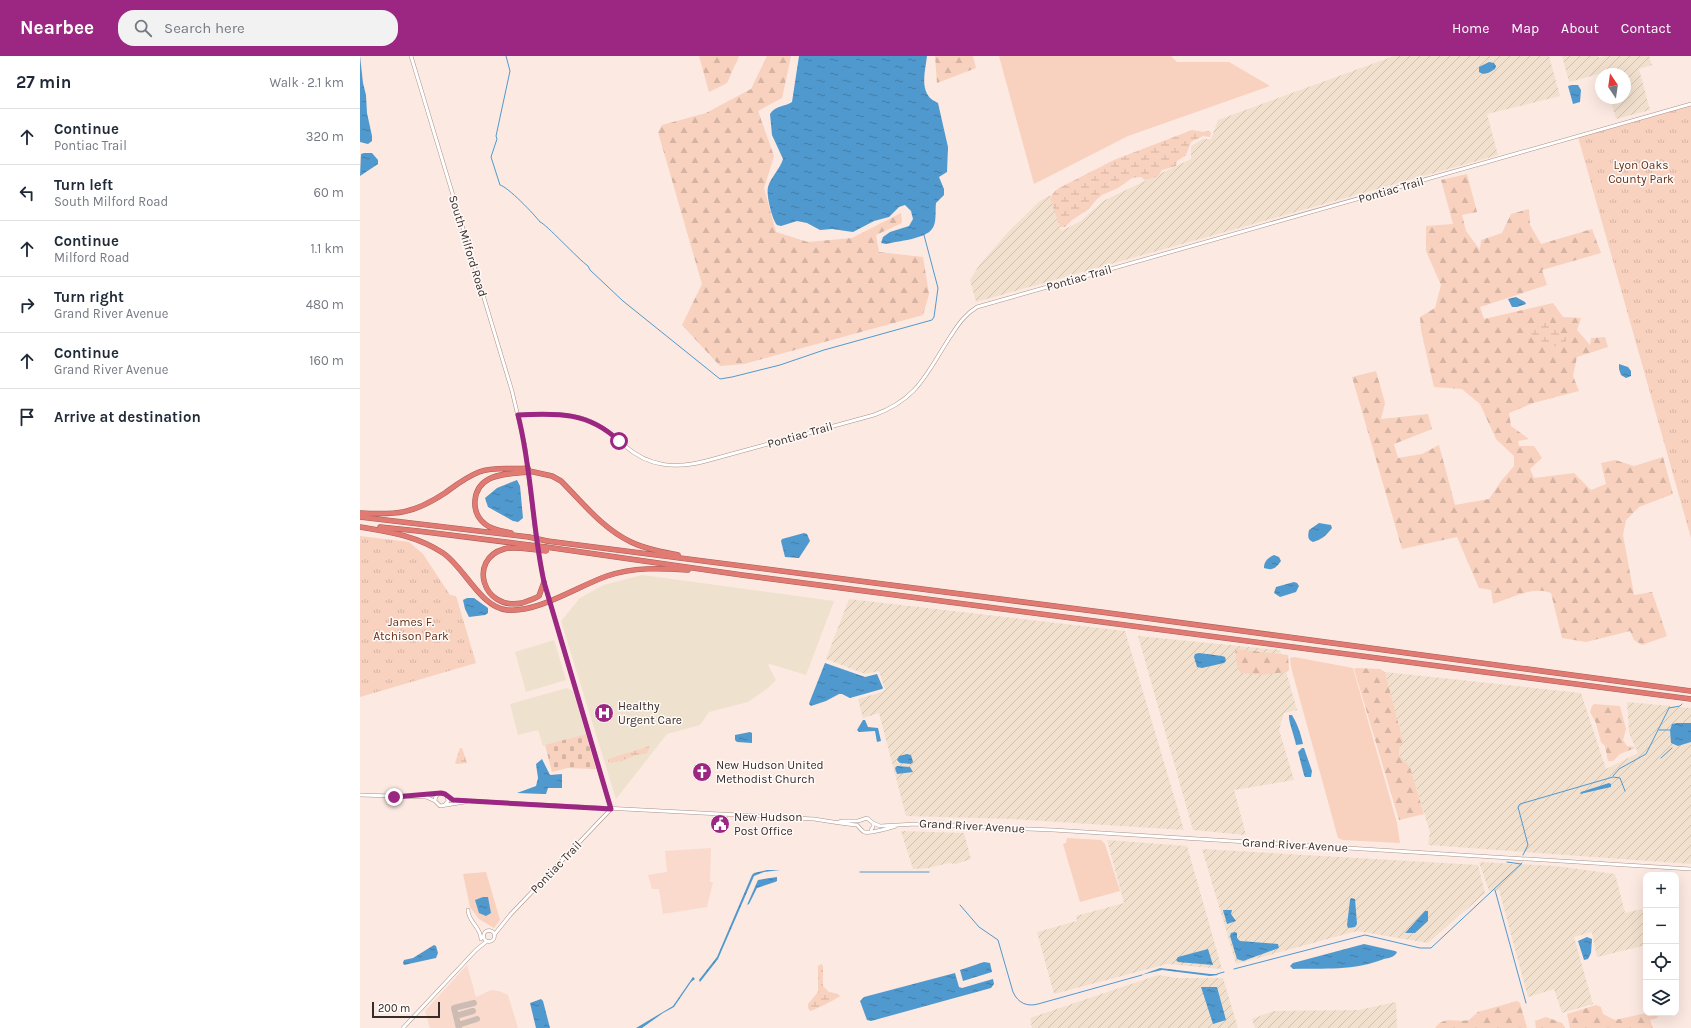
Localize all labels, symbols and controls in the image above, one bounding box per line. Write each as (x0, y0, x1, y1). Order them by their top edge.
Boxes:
search box (118, 10, 398, 46)
text: Nearbee (20, 17, 94, 39)
icon: search (132, 17, 154, 39)
text: Search here (164, 19, 245, 37)
text: Home (1452, 20, 1489, 37)
text: Map (1511, 20, 1539, 37)
text: About (1561, 20, 1599, 37)
text: Contact (1621, 20, 1671, 37)
north arrow (1595, 68, 1631, 104)
text: 27 min (16, 72, 71, 92)
text: Walk · 2.1 km (269, 75, 344, 90)
text: Continue (54, 120, 119, 138)
icon: ahead (16, 126, 38, 148)
text: 320 m (306, 129, 344, 144)
text: Pontiac Trail (54, 138, 127, 153)
park label: Lyon Oaks County Park (1608, 158, 1674, 186)
street label: Pontiac Trail (1357, 174, 1425, 206)
text: Turn left (54, 176, 113, 194)
icon: left (16, 182, 38, 204)
text: 60 m (314, 185, 344, 200)
text: South Milford Road (54, 194, 168, 209)
street label: South Milford Road (446, 194, 490, 298)
text: Continue (54, 232, 119, 250)
icon: ahead (16, 238, 38, 260)
text: 1.1 km (311, 241, 344, 256)
text: Milford Road (54, 250, 130, 265)
street label: Pontiac Trail (1045, 262, 1113, 294)
text: Turn right (54, 288, 124, 306)
icon: right (16, 294, 38, 316)
text: 480 m (306, 297, 344, 312)
text: Grand River Avenue (54, 306, 168, 321)
text: Continue (54, 344, 119, 362)
icon: ahead (16, 350, 38, 372)
text: 160 m (309, 353, 344, 368)
text: Grand River Avenue (54, 362, 168, 377)
icon: arrive (16, 406, 38, 428)
text: Arrive at destination (54, 408, 201, 426)
street label: Pontiac Trail (766, 419, 834, 451)
route start (610, 432, 628, 450)
park label: James F. Atchison Park (373, 615, 449, 643)
place label: Healthy Urgent Care (618, 699, 682, 727)
hospital icon: Healthy Urgent Care (593, 702, 615, 724)
place label: New Hudson United Methodist Church (716, 758, 824, 786)
church icon: New Hudson United Methodist Church (691, 761, 713, 783)
route end (385, 788, 403, 806)
place label: New Hudson Post Office (734, 810, 802, 838)
public building icon: New Hudson Post Office (709, 813, 731, 835)
street label: Grand River Avenue (919, 816, 1025, 836)
street label: Grand River Avenue (1242, 835, 1348, 855)
street label: Pontiac Trail (528, 838, 584, 896)
map controls (1643, 872, 1679, 1016)
button: + (1643, 872, 1679, 908)
button: − (1643, 908, 1679, 944)
button: locate (1643, 944, 1679, 980)
button: layers (1643, 980, 1679, 1016)
scale bar (372, 1000, 440, 1019)
text: 200 m (378, 1002, 410, 1015)

